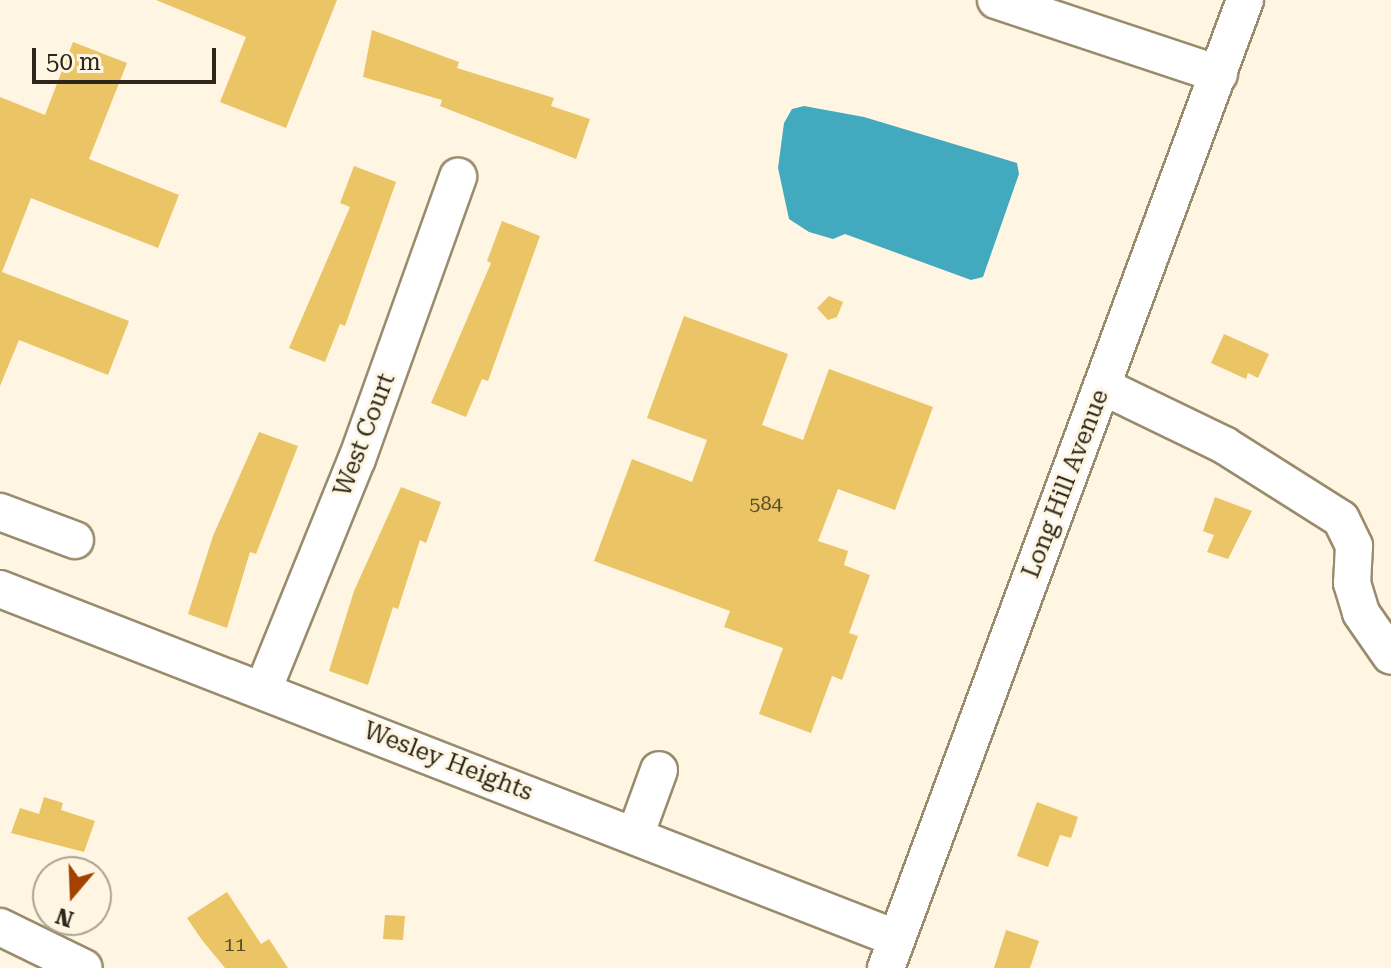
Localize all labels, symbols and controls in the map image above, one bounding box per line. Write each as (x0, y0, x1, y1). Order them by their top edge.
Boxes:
scale bar (36, 32, 220, 82)
text: 50 m (46, 48, 101, 76)
street label: West Court (328, 370, 402, 500)
street label: Long Hill Avenue (1017, 386, 1115, 582)
house number: 584 (749, 491, 783, 515)
street label: Wesley Heights (359, 717, 537, 807)
north arrow (32, 856, 112, 936)
text: N (53, 903, 77, 932)
house number: 11 (224, 932, 246, 956)

